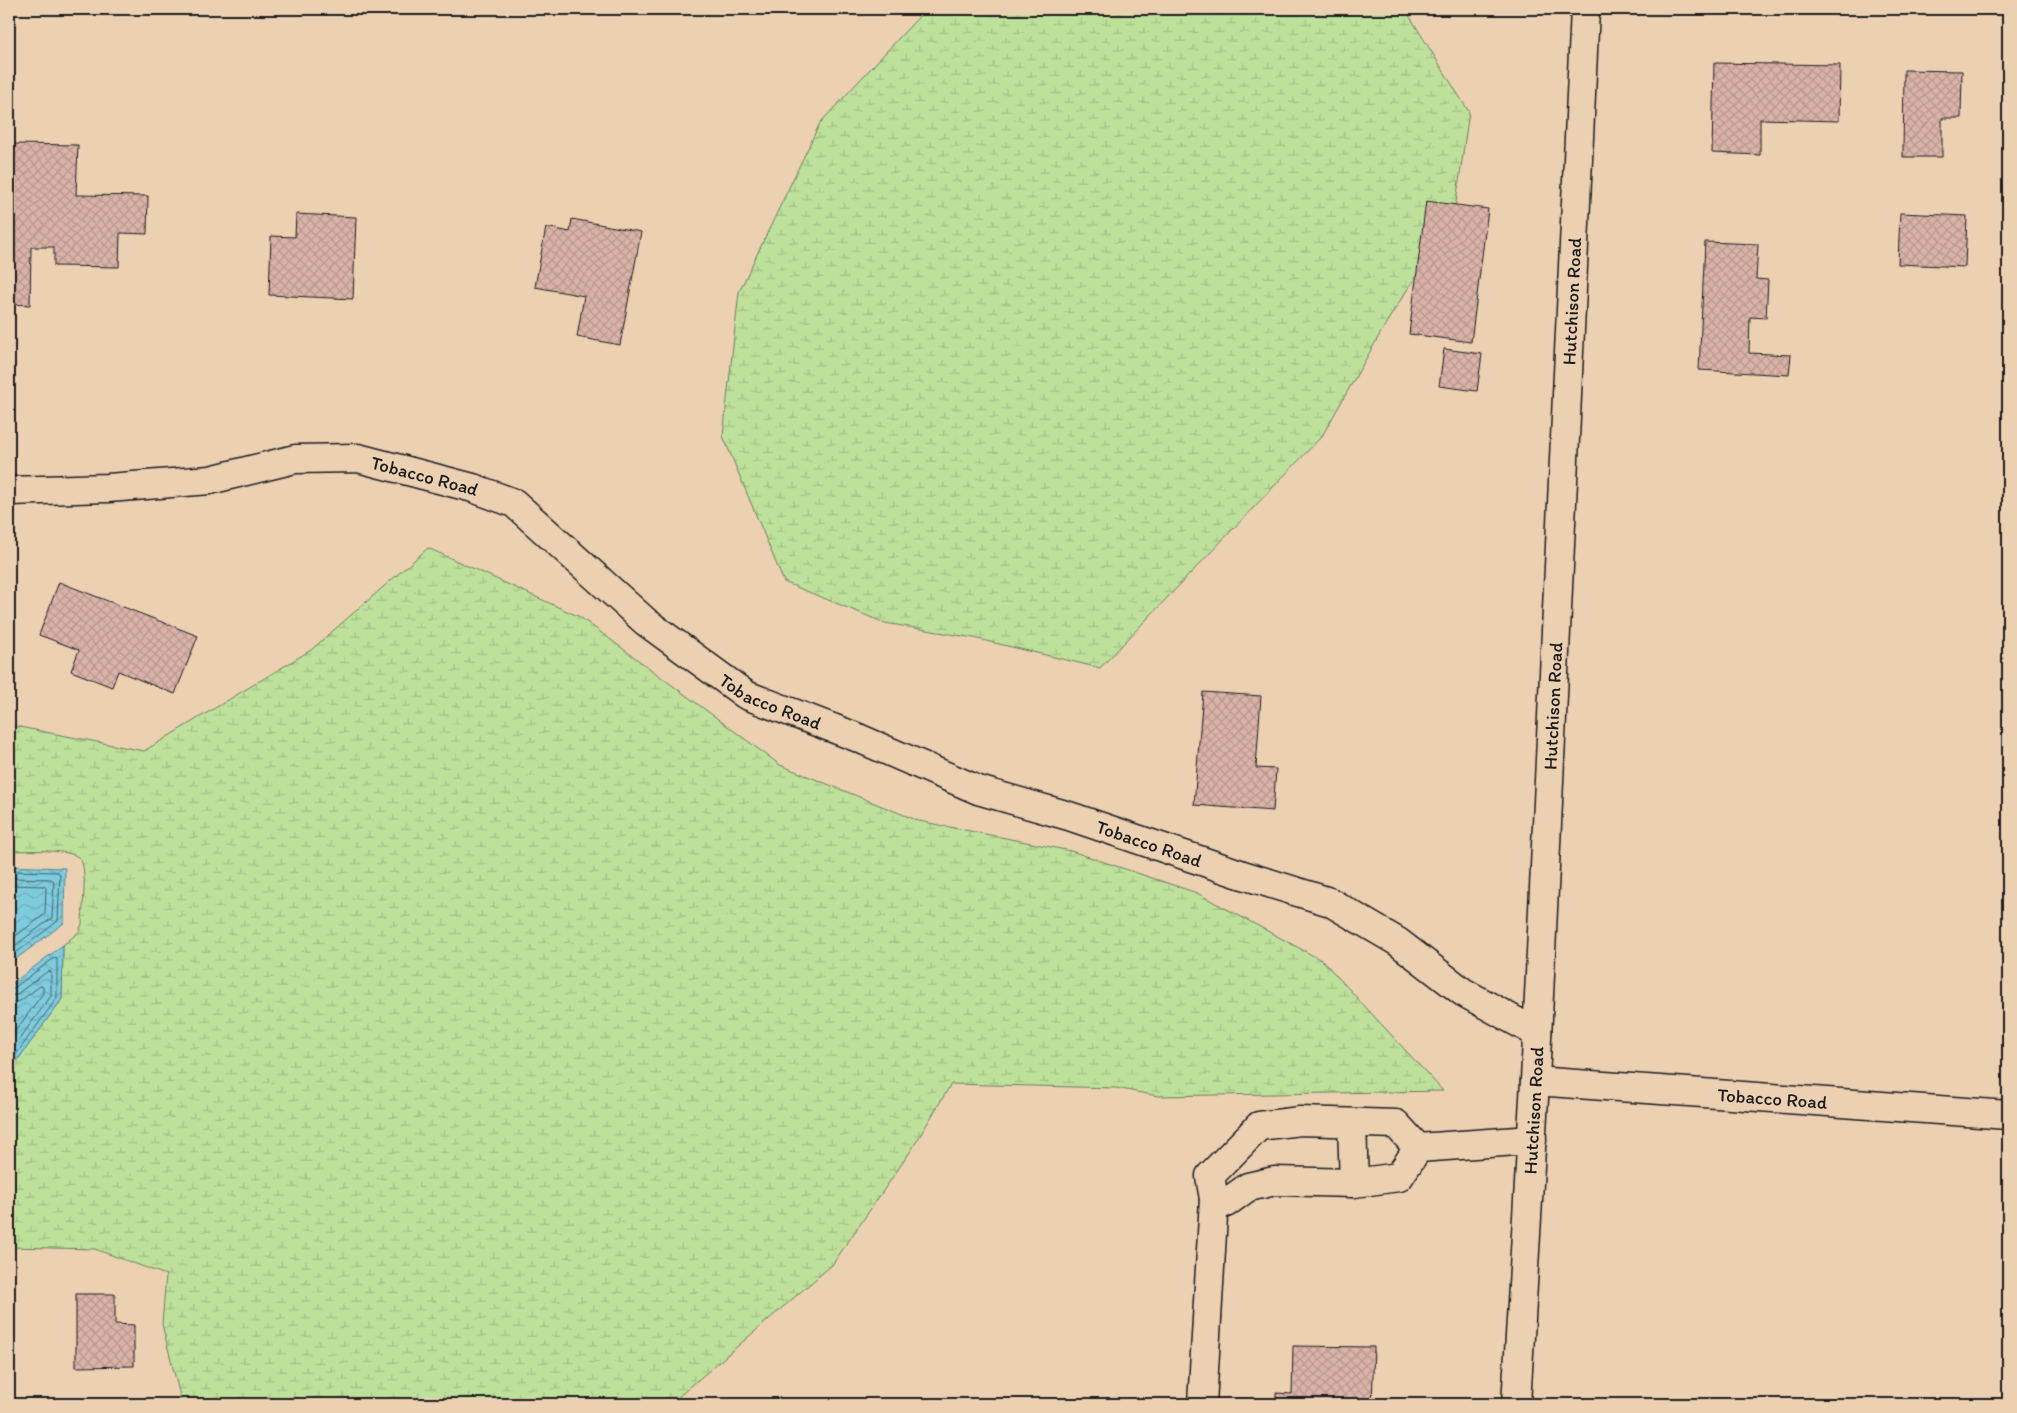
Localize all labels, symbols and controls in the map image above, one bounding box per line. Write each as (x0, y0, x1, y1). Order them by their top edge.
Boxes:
street label: Hutchison Road (1557, 236, 1586, 366)
street label: Tobacco Road (369, 450, 482, 501)
street label: Hutchison Road (1538, 641, 1567, 770)
street label: Tobacco Road (715, 668, 825, 735)
street label: Tobacco Road (1093, 815, 1206, 872)
street label: Hutchison Road (1518, 1045, 1548, 1175)
street label: Tobacco Road (1717, 1083, 1829, 1114)

